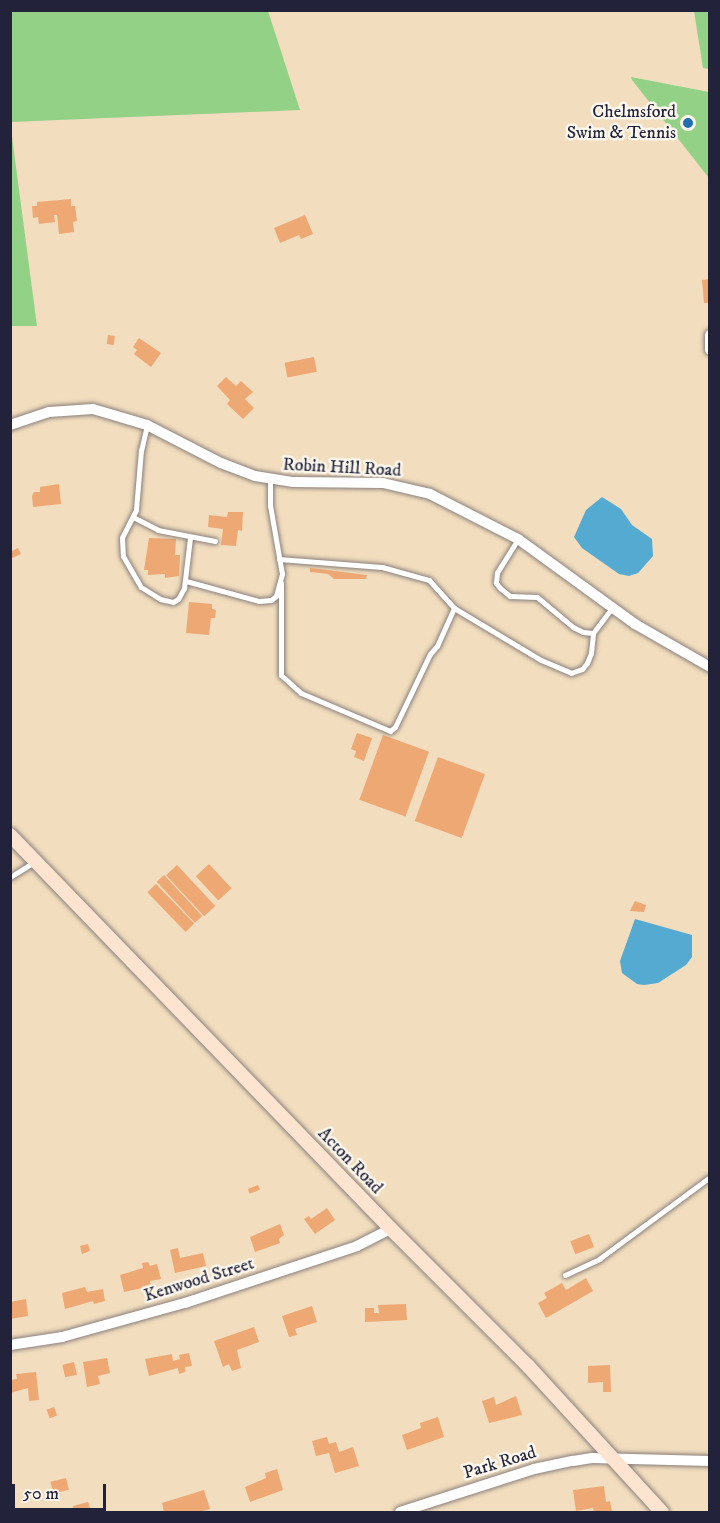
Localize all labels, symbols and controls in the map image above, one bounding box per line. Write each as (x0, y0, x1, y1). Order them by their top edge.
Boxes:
place label: Chelmsford Swim & Tennis (567, 102, 676, 144)
marker: Chelmsford Swim & Tennis (681, 116, 695, 130)
street label: Robin Hill Road (282, 454, 402, 482)
street label: Acton Road (313, 1123, 387, 1199)
street label: Kenwood Street (142, 1253, 256, 1307)
street label: Park Road (461, 1442, 539, 1484)
scale bar (15, 1472, 110, 1510)
text: 50 m (23, 1483, 59, 1505)

